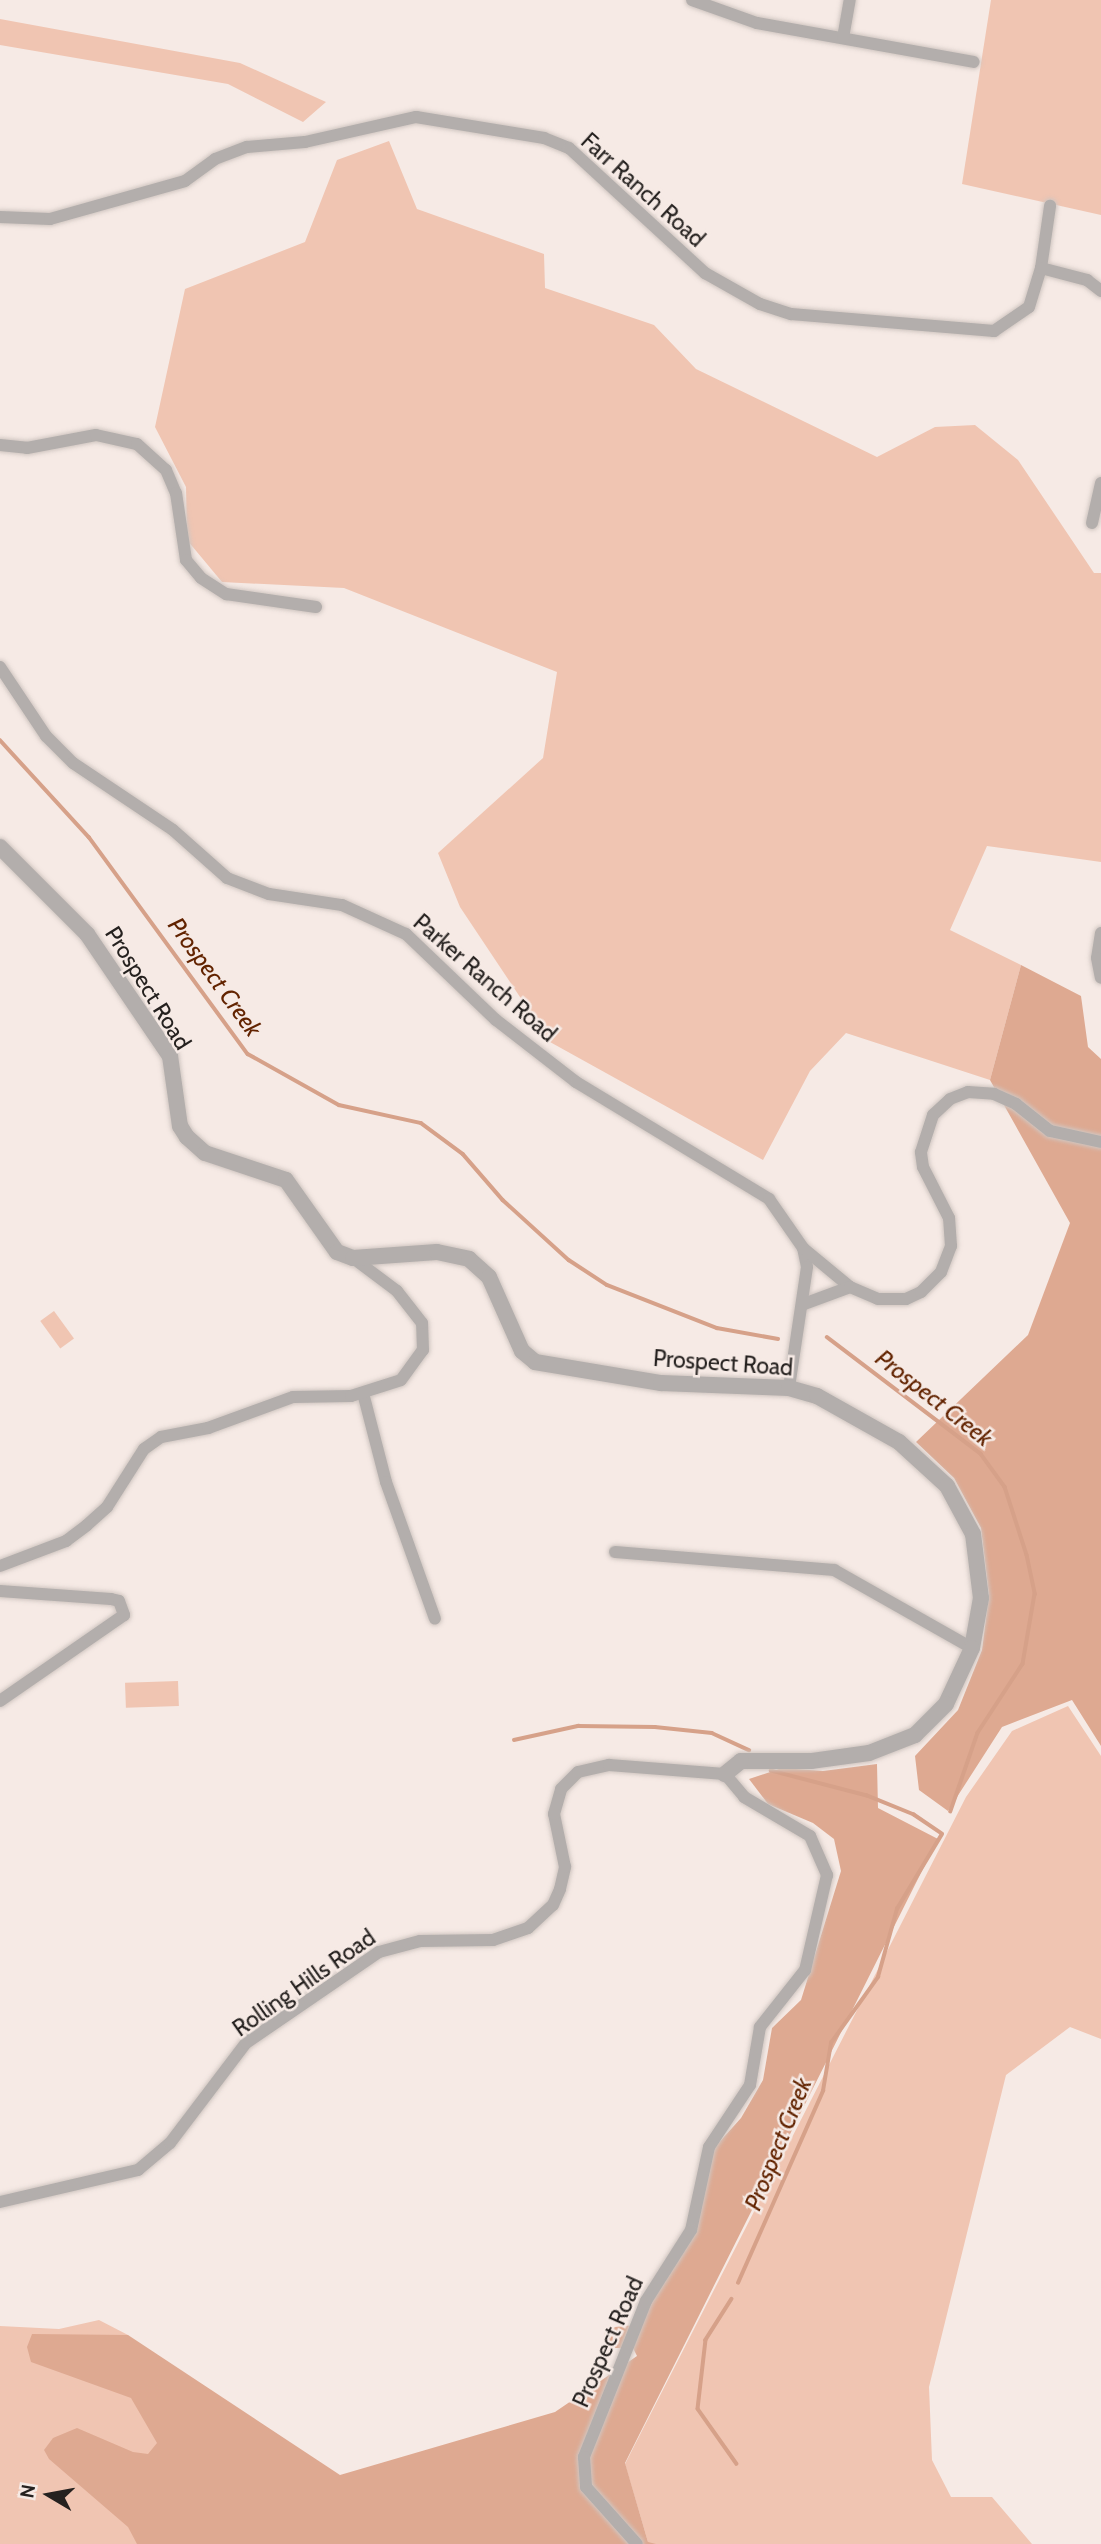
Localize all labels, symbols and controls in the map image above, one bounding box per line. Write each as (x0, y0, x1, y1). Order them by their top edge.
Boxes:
street label: Farr Ranch Road (575, 127, 711, 253)
street label: Parker Ranch Road (408, 908, 562, 1048)
water label: Prospect Creek (162, 912, 268, 1042)
street label: Prospect Road (99, 921, 197, 1055)
water label: Prospect Creek (870, 1343, 998, 1453)
street label: Prospect Road (652, 1344, 794, 1382)
street label: Rolling Hills Road (227, 1924, 381, 2042)
water label: Prospect Creek (738, 2074, 818, 2214)
street label: Prospect Road (567, 2272, 649, 2412)
north arrow (14, 2460, 84, 2530)
text: N (15, 2483, 40, 2500)

